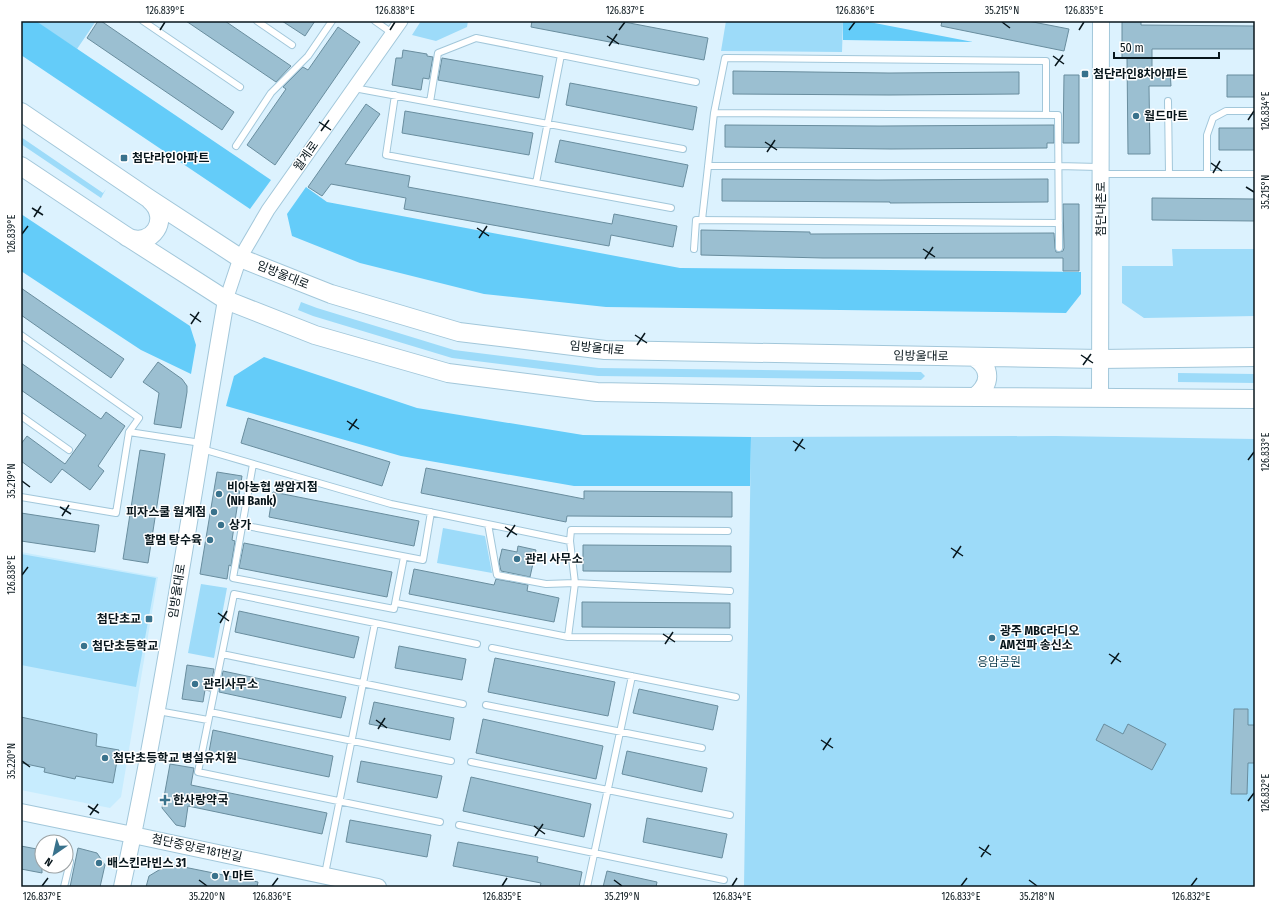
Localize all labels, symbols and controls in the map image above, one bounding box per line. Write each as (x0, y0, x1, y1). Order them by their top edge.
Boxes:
text: 126.839°E (145, 5, 185, 17)
text: 126.838°E (375, 5, 415, 17)
text: 126.837°E (606, 5, 644, 17)
text: 126.836°E (835, 5, 875, 17)
text: 35.215°N (985, 5, 1019, 17)
text: 126.835°E (1065, 5, 1104, 17)
scale bar (1114, 34, 1219, 60)
text: 50 m (1120, 41, 1144, 55)
place label: 첨단라인8차아파트 (1093, 67, 1188, 81)
marker: 첨단라인8차아파트 (1080, 69, 1090, 79)
text: 126.834°E (1260, 91, 1272, 131)
place label: 월드마트 (1144, 109, 1188, 123)
marker: 월드마트 (1131, 111, 1141, 121)
street label: 월계로 (291, 138, 321, 174)
place label: 첨단라인아파트 (132, 151, 209, 165)
marker: 첨단라인아파트 (119, 153, 129, 163)
text: 35.215°N (1260, 175, 1272, 209)
street label: 첨단내촌로 (1094, 181, 1108, 237)
text: 126.839°E (6, 214, 18, 254)
street label: 임방울대로 (255, 258, 311, 292)
street label: 임방울대로 (569, 339, 625, 357)
street label: 임방울대로 (893, 349, 949, 363)
text: 126.833°E (1260, 432, 1272, 471)
text: 35.219°N (6, 464, 18, 498)
place label: 비아농협 쌍암지점 (NH Bank) (227, 480, 318, 508)
marker: 비아농협 쌍암지점 (NH Bank) (214, 489, 224, 499)
place label: 피자스쿨 월계점 (126, 505, 206, 519)
marker: 피자스쿨 월계점 (209, 507, 219, 517)
place label: 상가 (229, 518, 251, 532)
marker: 상가 (216, 520, 226, 530)
place label: 할멈 탕수육 (144, 533, 202, 547)
marker: 할멈 탕수육 (205, 535, 215, 545)
place label: 관리 사무소 (525, 552, 583, 566)
marker: 관리 사무소 (512, 554, 522, 564)
text: 126.838°E (6, 555, 18, 595)
street label: 임방울대로 (166, 563, 188, 619)
place label: 첨단초교 (97, 612, 141, 626)
marker: 첨단초교 (144, 614, 154, 624)
place label: 광주 MBC라디오 AM전파 송신소 (999, 624, 1079, 652)
marker: 광주 MBC라디오 AM전파 송신소 (987, 633, 997, 643)
place label: 첨단초등학교 (92, 639, 158, 653)
marker: 첨단초등학교 (79, 641, 89, 651)
park label: 응암공원 (977, 655, 1021, 669)
place label: 관리사무소 (203, 677, 258, 691)
marker: 관리사무소 (190, 679, 200, 689)
text: 35.220°N (6, 743, 18, 779)
place label: 첨단초등학교 병설유치원 (113, 751, 237, 765)
marker: 첨단초등학교 병설유치원 (100, 753, 110, 763)
text: 126.832°E (1260, 773, 1272, 812)
place label: 한사랑약국 (173, 793, 228, 807)
marker: 한사랑약국 (160, 795, 170, 805)
street label: 첨단중앙로181번길 (150, 832, 244, 864)
north arrow (34, 834, 74, 874)
text: N (42, 855, 55, 869)
place label: 배스킨라빈스 31 (107, 856, 186, 870)
marker: 배스킨라빈스 31 (94, 858, 104, 868)
place label: Y 마트 (222, 869, 254, 883)
marker: Y 마트 (210, 871, 220, 881)
text: 126.837°E (23, 891, 61, 903)
text: 35.220°N (189, 891, 225, 903)
text: 126.836°E (252, 891, 292, 903)
text: 126.835°E (483, 891, 522, 903)
text: 35.219°N (605, 891, 639, 903)
text: 126.834°E (712, 891, 752, 903)
text: 126.833°E (942, 891, 981, 903)
text: 35.218°N (1019, 891, 1055, 903)
text: 126.832°E (1172, 891, 1211, 903)

